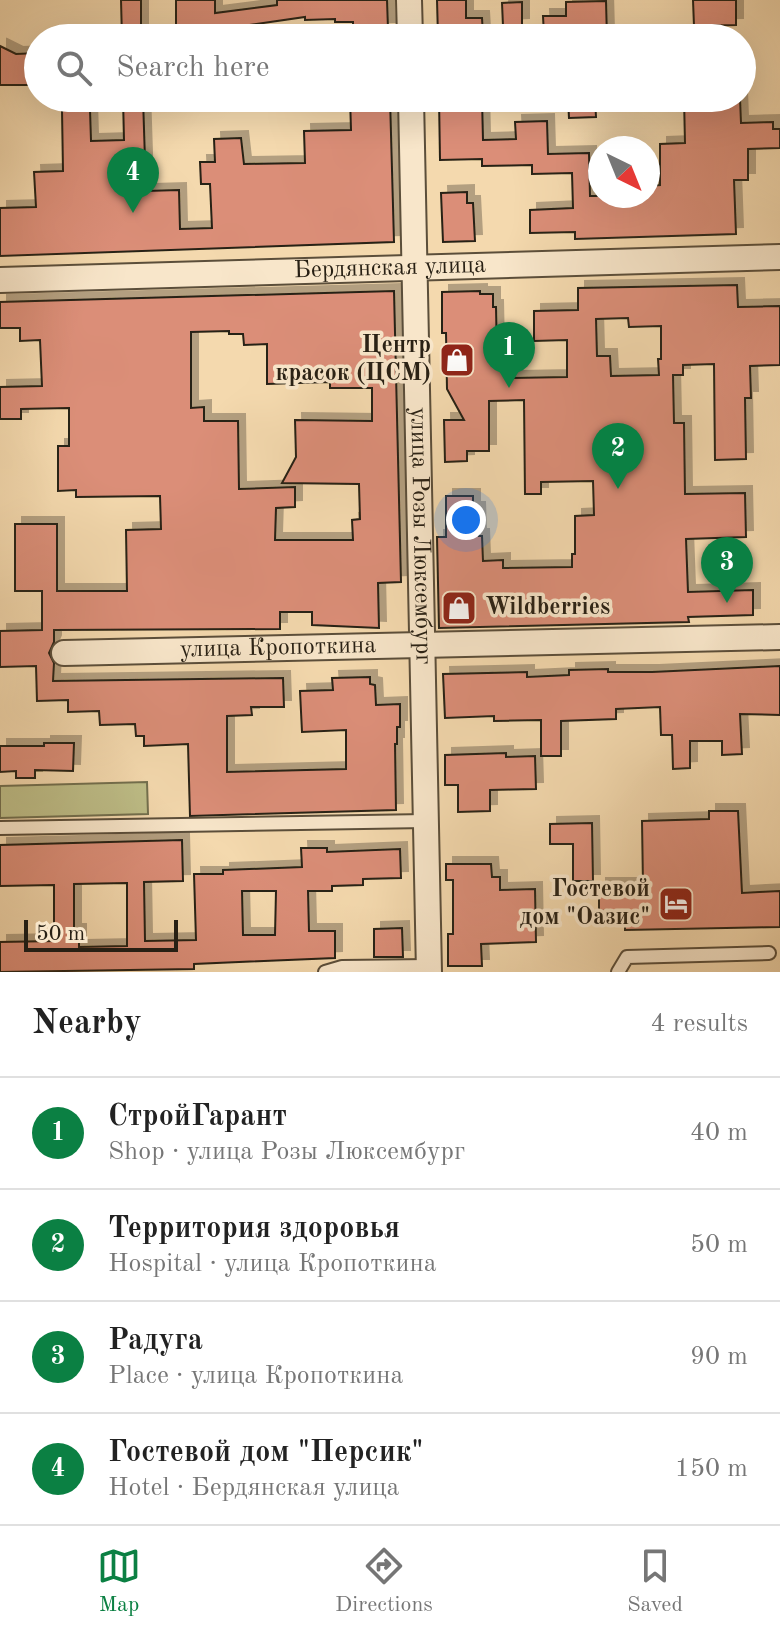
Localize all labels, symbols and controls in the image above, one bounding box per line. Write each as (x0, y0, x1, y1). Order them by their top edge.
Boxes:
search box (24, 24, 756, 112)
icon: search (52, 46, 96, 90)
text: Search here (116, 53, 270, 83)
north arrow (588, 136, 660, 208)
pin: 4 (107, 147, 159, 213)
street label: Бердянская улица (293, 254, 486, 283)
pin: 1 (483, 322, 535, 388)
place label: Центр красок (ЦСМ) (276, 334, 431, 386)
shop icon: Центр красок (ЦСМ) (438, 341, 476, 379)
street label: улица Розы Люксембург (405, 407, 435, 665)
pin: 2 (592, 423, 644, 489)
your location (446, 500, 486, 540)
pin: 3 (701, 537, 753, 603)
shop icon: Wildberries (440, 589, 478, 627)
place label: Wildberries (485, 596, 610, 620)
street label: улица Кропоткина (180, 634, 377, 662)
place label: Гостевой дом "Оазис" (520, 878, 650, 930)
hotel icon: Гостевой дом "Оазис" (657, 885, 695, 923)
scale bar (24, 916, 178, 952)
text: 50 m (36, 923, 85, 945)
text: Nearby (32, 1007, 142, 1041)
text: 4 results (650, 1011, 748, 1037)
text: СтройГарант (108, 1102, 287, 1132)
text: 1 (50, 1120, 66, 1146)
text: 40 m (690, 1120, 748, 1146)
text: Shop · улица Розы Люксембург (108, 1139, 465, 1165)
text: Территория здоровья (108, 1214, 400, 1244)
text: 2 (50, 1232, 66, 1258)
text: 50 m (690, 1232, 748, 1258)
text: Hospital · улица Кропоткина (108, 1251, 437, 1277)
text: Радуга (108, 1326, 203, 1356)
text: 3 (50, 1344, 66, 1370)
text: 90 m (690, 1344, 748, 1370)
text: Place · улица Кропоткина (108, 1363, 403, 1389)
text: Гостевой дом "Персик" (108, 1438, 423, 1468)
text: 4 (50, 1456, 66, 1482)
text: 150 m (675, 1456, 748, 1482)
text: Hotel · Бердянская улица (108, 1475, 399, 1501)
tab: Map (97, 1544, 141, 1619)
tab: Directions (335, 1544, 433, 1619)
tab: Saved (627, 1544, 683, 1619)

